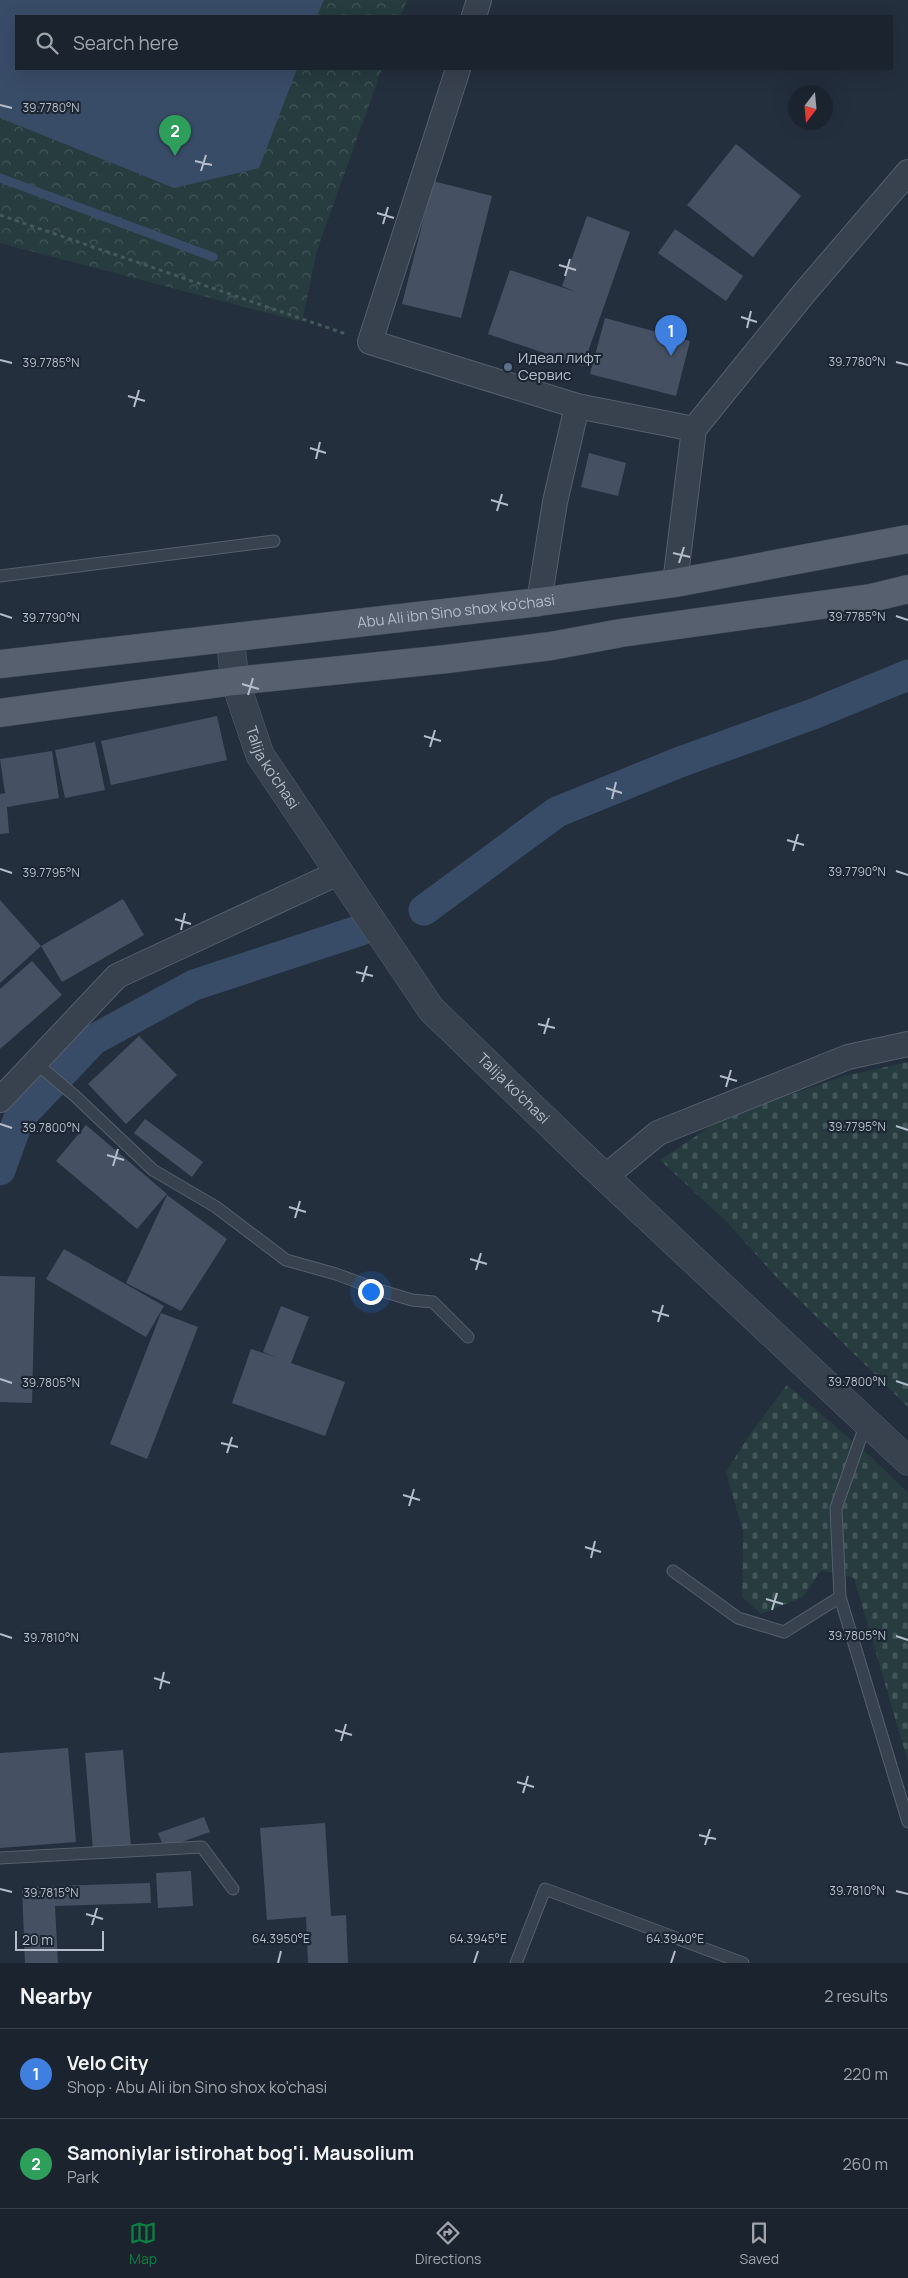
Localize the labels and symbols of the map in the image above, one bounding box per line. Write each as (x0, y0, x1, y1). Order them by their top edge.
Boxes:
north arrow (788, 85, 833, 130)
text: 39.7780°N (22, 99, 80, 116)
pin: 2 (159, 115, 191, 156)
pin: 1 (655, 315, 687, 356)
place label: Идеал лифт Сервис (518, 347, 602, 385)
text: 39.7780°N (828, 353, 886, 370)
text: 39.7785°N (23, 354, 79, 371)
marker: Идеал лифт Сервис (502, 361, 514, 373)
street label: Abu Ali ibn Sino shox ko'chasi (356, 589, 556, 633)
text: 39.7785°N (829, 608, 885, 625)
text: 39.7790°N (22, 609, 80, 626)
street label: Talija ko'chasi (241, 723, 304, 813)
text: 39.7790°N (828, 863, 886, 880)
text: 39.7795°N (22, 864, 80, 881)
street label: Talija ko'chasi (473, 1048, 554, 1128)
text: 39.7795°N (828, 1118, 886, 1135)
text: 39.7800°N (22, 1119, 80, 1136)
your location (358, 1279, 384, 1305)
text: 39.7800°N (828, 1373, 886, 1390)
text: 39.7805°N (22, 1374, 80, 1391)
text: 39.7805°N (828, 1627, 886, 1644)
text: 39.7810°N (23, 1629, 79, 1646)
text: 39.7810°N (829, 1882, 885, 1899)
text: 39.7815°N (23, 1884, 79, 1901)
scale bar (15, 1928, 104, 1951)
text: 64.3950°E (252, 1930, 310, 1947)
text: 64.3945°E (449, 1930, 507, 1947)
text: 64.3940°E (646, 1930, 704, 1947)

